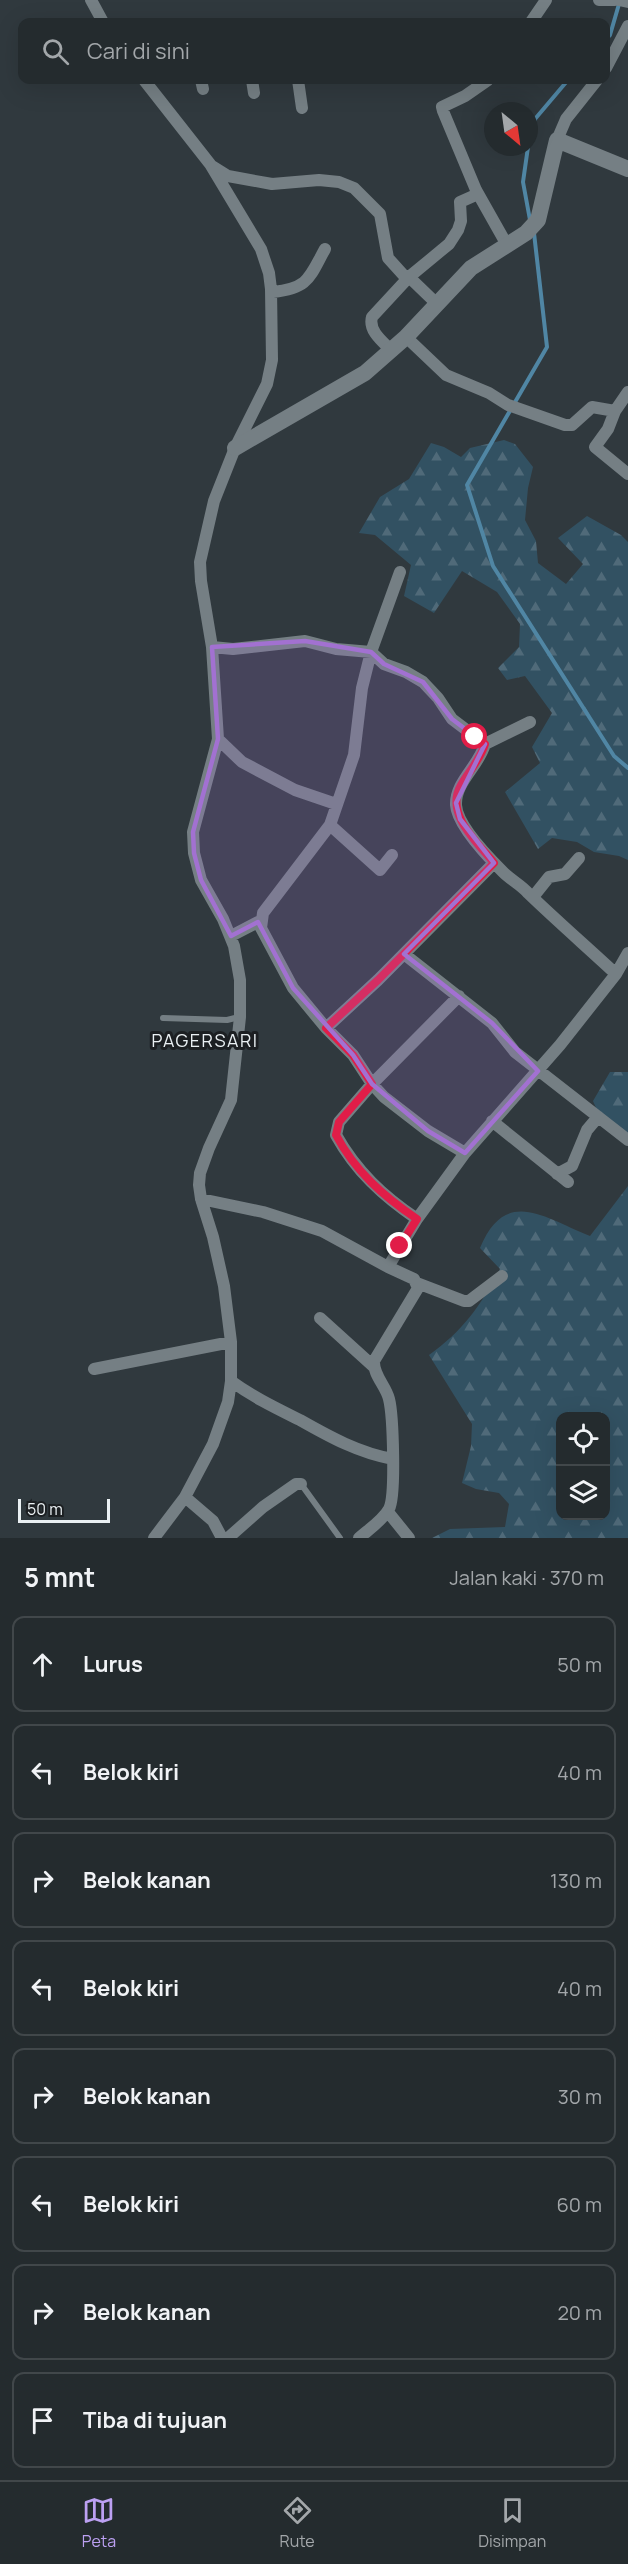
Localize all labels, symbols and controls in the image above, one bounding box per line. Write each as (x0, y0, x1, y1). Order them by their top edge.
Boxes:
search box (18, 18, 610, 84)
icon: search (39, 35, 72, 68)
text: Cari di sini (87, 36, 190, 66)
north arrow (484, 102, 538, 156)
route start (461, 723, 487, 749)
district label: PAGERSARI (152, 1028, 258, 1052)
route end (386, 1232, 412, 1258)
map controls (556, 1412, 610, 1520)
button: locate (556, 1412, 610, 1466)
button: layers (556, 1466, 610, 1520)
scale bar (18, 1496, 110, 1524)
text: 50 m (27, 1498, 63, 1520)
text: 5 mnt (24, 1559, 95, 1595)
text: Jalan kaki · 370 m (450, 1564, 604, 1591)
icon: ahead (26, 1648, 59, 1681)
text: Lurus (83, 1649, 143, 1679)
text: 50 m (557, 1651, 602, 1678)
icon: left (26, 1756, 59, 1789)
text: Belok kiri (83, 1757, 179, 1787)
text: 40 m (557, 1759, 602, 1786)
icon: right (26, 1864, 59, 1897)
text: Belok kanan (83, 1865, 211, 1895)
text: 130 m (550, 1867, 602, 1894)
icon: left (26, 1972, 59, 2005)
text: Belok kiri (83, 1973, 179, 2003)
text: 40 m (557, 1975, 602, 2002)
icon: right (26, 2080, 59, 2113)
text: Belok kanan (83, 2081, 211, 2111)
text: 30 m (558, 2083, 602, 2110)
icon: left (26, 2188, 59, 2221)
text: Belok kiri (83, 2189, 179, 2219)
text: 60 m (556, 2191, 602, 2218)
icon: right (26, 2296, 59, 2329)
text: Belok kanan (83, 2297, 211, 2327)
text: 20 m (557, 2299, 602, 2326)
icon: arrive (26, 2404, 59, 2437)
text: Tiba di tujuan (83, 2405, 227, 2435)
tab: Peta (82, 2494, 116, 2552)
tab: Rute (280, 2494, 315, 2552)
tab: Disimpan (478, 2494, 546, 2552)

